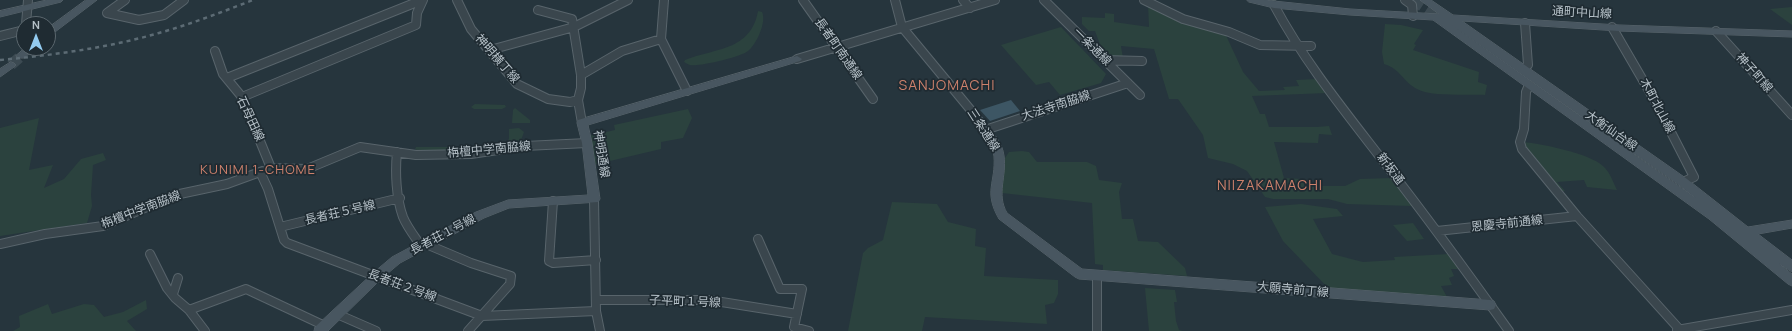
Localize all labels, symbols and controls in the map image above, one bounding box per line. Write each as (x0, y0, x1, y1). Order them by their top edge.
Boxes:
street label: 通町中山線 (1552, 4, 1612, 22)
street label: 長者町南通線 (811, 15, 865, 83)
north arrow (16, 16, 56, 56)
text: N (32, 17, 40, 32)
street label: 一条通線 (1070, 25, 1114, 69)
street label: 神明横丁線 (472, 32, 522, 86)
street label: 神子町線 (1733, 50, 1775, 96)
street label: 木町北山線 (1637, 76, 1677, 136)
district label: SANJOMACHI (899, 78, 995, 94)
street label: 大法寺南脇線 (1020, 88, 1092, 124)
street label: 石母田線 (233, 94, 267, 144)
street label: 三条通線 (964, 106, 1002, 154)
street label: 大衡仙台線 (1582, 108, 1640, 154)
street label: 神明通線 (590, 129, 612, 179)
street label: 栴檀中学南脇線 (447, 139, 531, 161)
street label: 新坂通 (1373, 150, 1407, 188)
district label: KUNIMI 1-CHOME (200, 162, 316, 178)
district label: NIIZAKAMACHI (1217, 178, 1323, 194)
street label: 栴檀中学南脇線 (99, 188, 183, 232)
street label: 長者荘５号線 (303, 198, 377, 228)
street label: 長者荘１号線 (408, 212, 478, 258)
street label: 恩慶寺前通線 (1470, 213, 1544, 235)
street label: 長者荘２号線 (366, 267, 438, 305)
street label: 大願寺前丁線 (1257, 280, 1329, 300)
street label: 子平町１号線 (649, 294, 721, 310)

